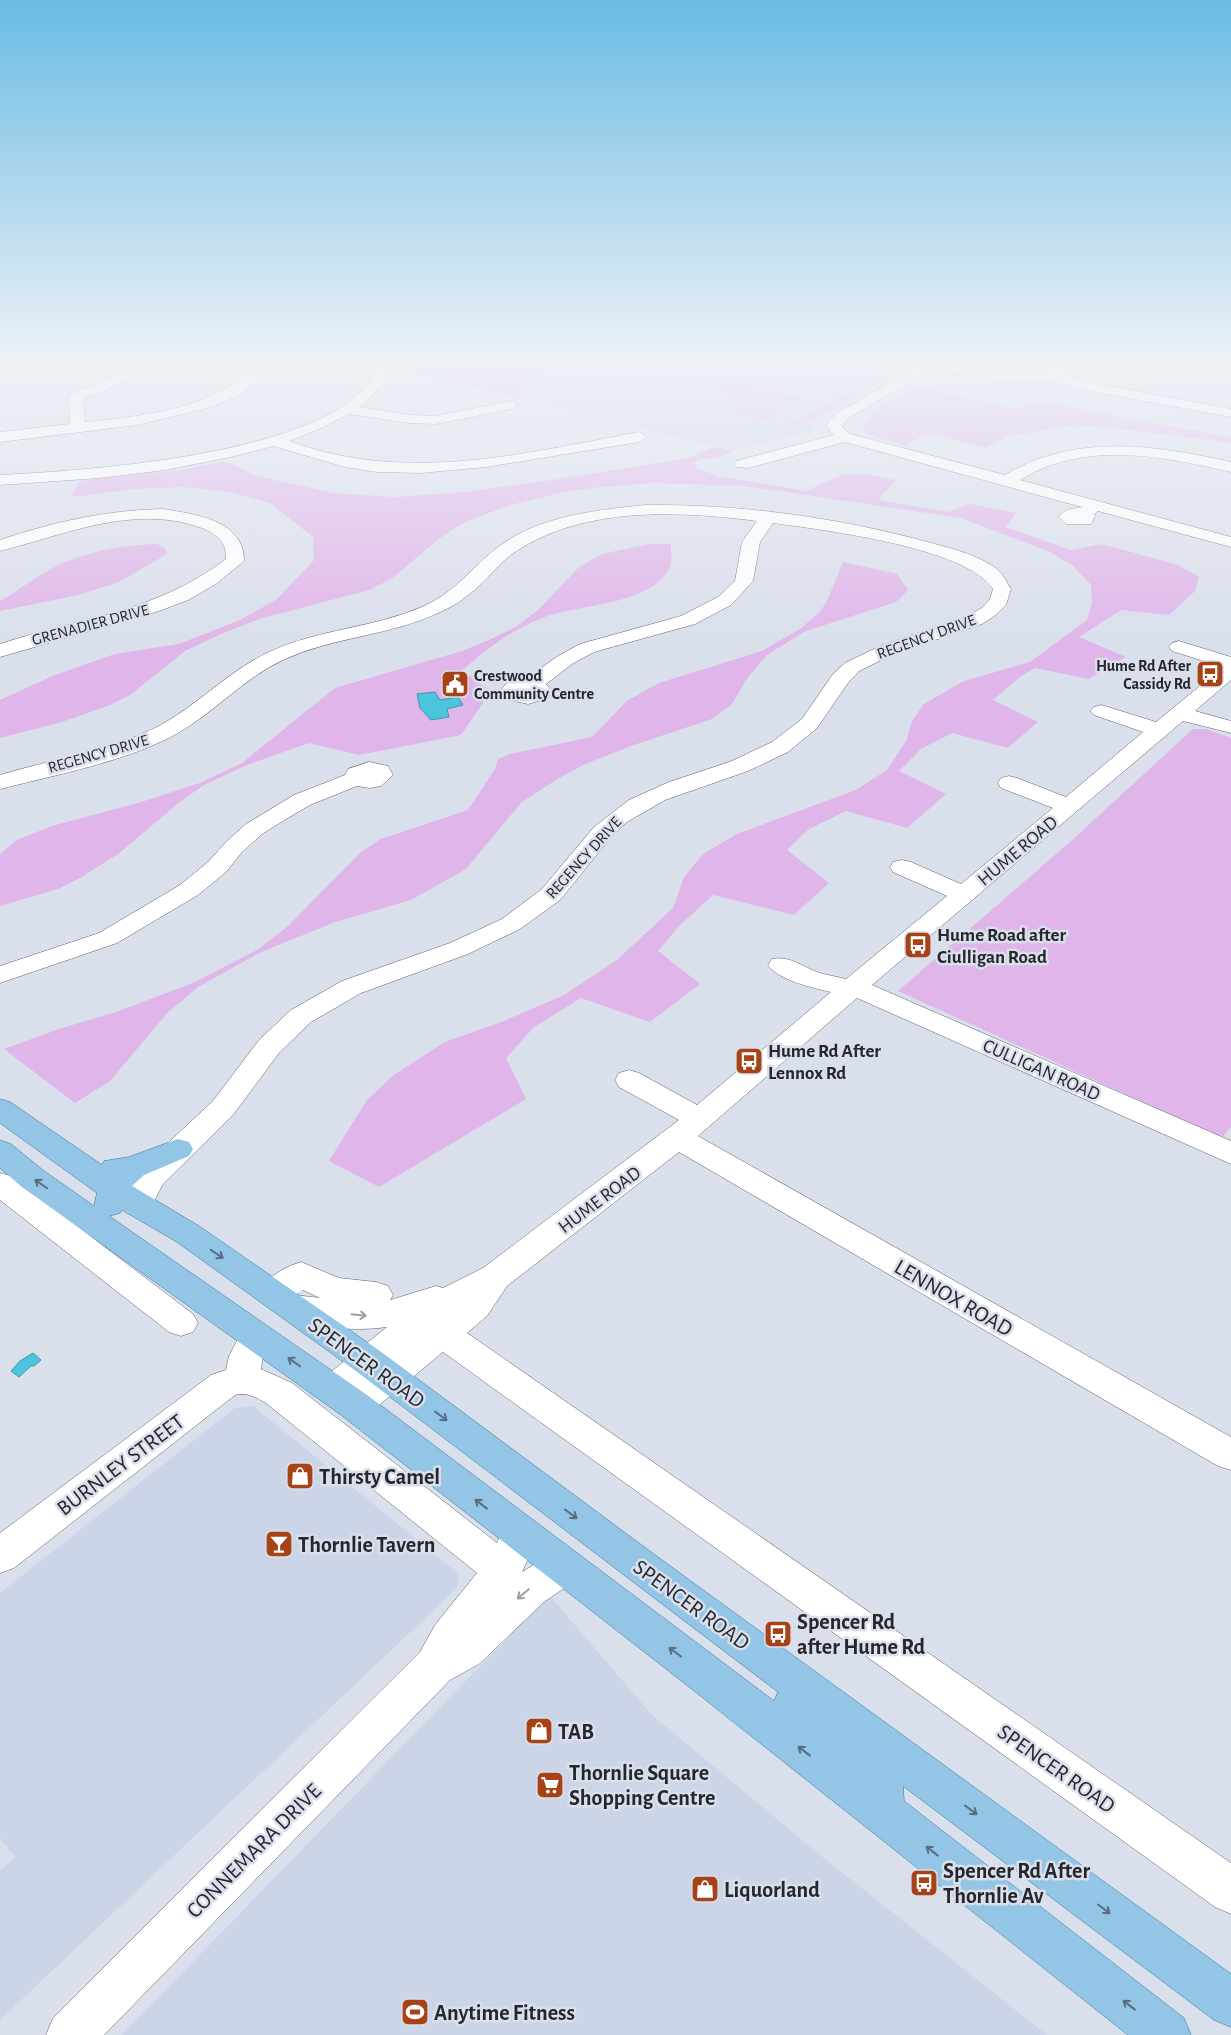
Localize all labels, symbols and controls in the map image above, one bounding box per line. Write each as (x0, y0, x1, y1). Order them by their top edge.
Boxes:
street label: GRENADIER DRIVE (30, 602, 151, 648)
street label: REGENCY DRIVE (875, 612, 978, 662)
place label: Hume Rd After Cassidy Rd (1096, 658, 1192, 693)
bus stop icon: Hume Rd After Cassidy Rd (1195, 659, 1225, 689)
place label: Crestwood Community Centre (474, 668, 594, 703)
public building icon: Crestwood Community Centre (440, 669, 470, 699)
street label: REGENCY DRIVE (46, 732, 151, 776)
street label: HUME ROAD (974, 813, 1061, 890)
street label: REGENCY DRIVE (543, 814, 625, 902)
place label: Hume Road after Ciulligan Road (937, 926, 1066, 967)
bus stop icon: Hume Road after Ciulligan Road (903, 930, 933, 960)
street label: CULLIGAN ROAD (980, 1036, 1103, 1105)
place label: Hume Rd After Lennox Rd (768, 1042, 881, 1083)
bus stop icon: Hume Rd After Lennox Rd (734, 1046, 764, 1076)
street label: HUME ROAD (555, 1163, 645, 1237)
one-way arrow (34, 1179, 48, 1189)
one-way arrow (210, 1249, 224, 1259)
street label: LENNOX ROAD (891, 1255, 1016, 1340)
one-way arrow (350, 1310, 366, 1320)
street label: SPENCER ROAD (304, 1313, 429, 1412)
one-way arrow (287, 1357, 301, 1367)
street label: BURNLEY STREET (53, 1410, 188, 1520)
one-way arrow (434, 1411, 447, 1422)
shop icon: Thirsty Camel (285, 1461, 315, 1491)
place label: Thirsty Camel (319, 1466, 440, 1489)
one-way arrow (475, 1499, 488, 1510)
one-way arrow (564, 1509, 578, 1519)
bar icon: Thornlie Tavern (264, 1529, 294, 1559)
place label: Thornlie Tavern (298, 1534, 435, 1556)
street label: SPENCER ROAD (629, 1555, 754, 1654)
one-way arrow (517, 1589, 530, 1600)
place label: Spencer Rd after Hume Rd (797, 1611, 925, 1658)
bus stop icon: Spencer Rd after Hume Rd (763, 1619, 793, 1649)
one-way arrow (668, 1647, 682, 1657)
shop icon: TAB (524, 1716, 554, 1746)
street label: SPENCER ROAD (994, 1720, 1119, 1817)
place label: TAB (558, 1721, 594, 1743)
one-way arrow (797, 1746, 811, 1756)
place label: Thornlie Square Shopping Centre (569, 1762, 715, 1809)
supermarket icon: Thornlie Square Shopping Centre (535, 1770, 565, 1800)
street label: CONNEMARA DRIVE (182, 1779, 325, 1922)
one-way arrow (964, 1804, 977, 1815)
one-way arrow (925, 1846, 939, 1856)
place label: Spencer Rd After Thornlie Av (943, 1860, 1090, 1907)
bus stop icon: Spencer Rd After Thornlie Av (909, 1868, 939, 1898)
shop icon: Liquorland (690, 1874, 720, 1904)
place label: Liquorland (724, 1879, 820, 1901)
one-way arrow (1097, 1904, 1111, 1914)
sports icon: Anytime Fitness (400, 1997, 430, 2027)
one-way arrow (1123, 1999, 1136, 2010)
place label: Anytime Fitness (434, 2002, 575, 2025)

